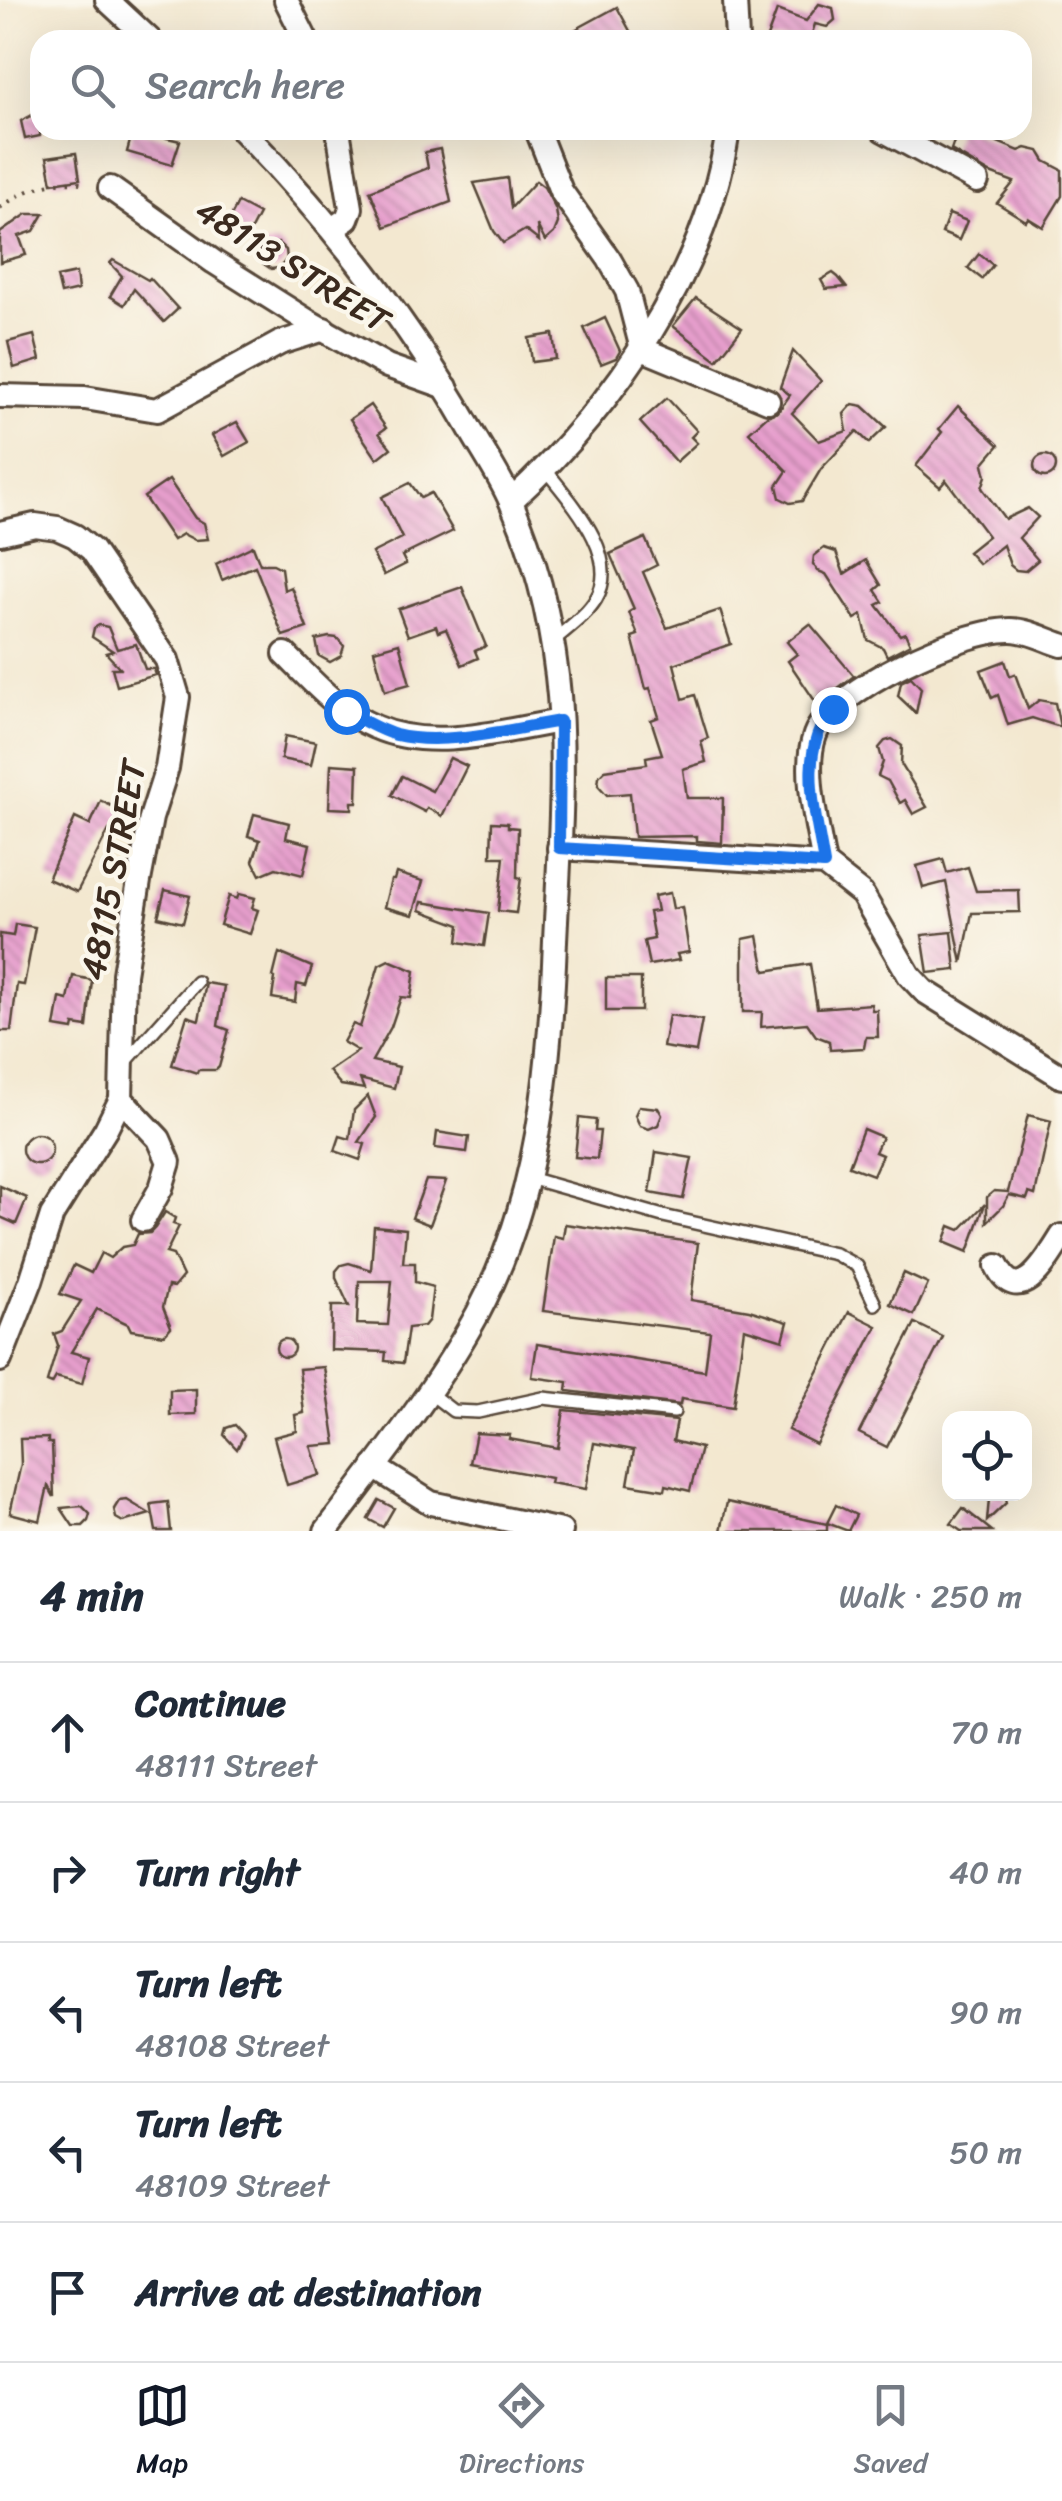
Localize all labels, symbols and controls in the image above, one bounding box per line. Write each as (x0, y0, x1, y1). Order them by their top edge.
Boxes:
search box (30, 30, 1032, 140)
text: Search here (145, 52, 345, 119)
icon: search (65, 58, 120, 113)
street label: 48113 STREET (183, 180, 405, 351)
route end (811, 687, 857, 733)
route start (324, 689, 370, 735)
street label: 48115 STREET (61, 752, 165, 985)
map controls (942, 1411, 1032, 1501)
button: locate (942, 1411, 1032, 1501)
text: 4 min (40, 1559, 144, 1633)
text: Walk · 250 m (839, 1568, 1022, 1625)
text: Continue (135, 1670, 286, 1737)
text: 70 m (951, 1704, 1022, 1761)
icon: ahead (40, 1705, 95, 1760)
text: 48111 Street (135, 1737, 317, 1794)
text: Turn right (135, 1839, 300, 1906)
text: 40 m (949, 1844, 1022, 1901)
icon: right (40, 1845, 95, 1900)
text: Turn left (135, 1950, 281, 2017)
text: 90 m (949, 1984, 1022, 2041)
icon: left (40, 1985, 95, 2040)
text: 48108 Street (135, 2017, 329, 2074)
text: Turn left (135, 2090, 281, 2157)
text: 50 m (949, 2124, 1022, 2181)
icon: left (40, 2125, 95, 2180)
text: 48109 Street (135, 2157, 329, 2214)
text: Arrive at destination (135, 2259, 482, 2326)
icon: arrive (40, 2265, 95, 2320)
tab: Map (135, 2378, 190, 2487)
tab: Directions (459, 2378, 584, 2487)
tab: Saved (854, 2378, 927, 2487)

